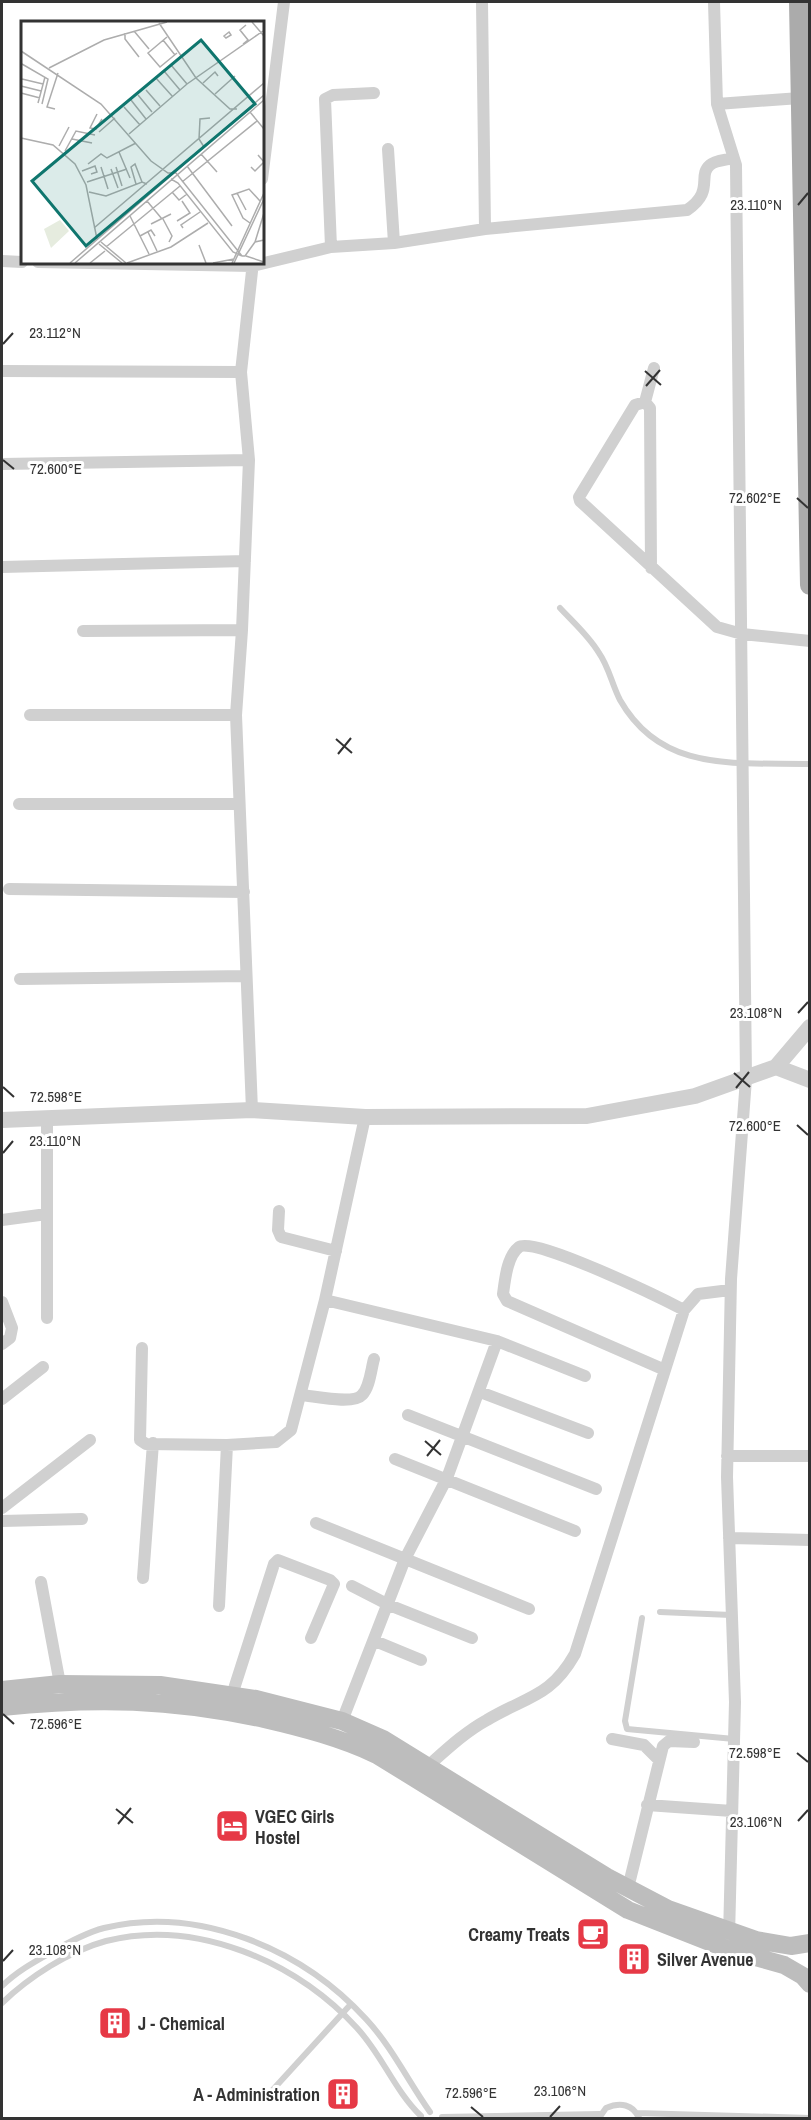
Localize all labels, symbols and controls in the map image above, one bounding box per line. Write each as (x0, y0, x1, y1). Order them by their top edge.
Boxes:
inset map (21, 21, 264, 264)
text: 23.110°N (730, 194, 782, 215)
text: 23.112°N (29, 322, 81, 343)
text: 72.600°E (30, 458, 82, 479)
text: 72.602°E (729, 487, 781, 508)
text: 23.108°N (730, 1002, 782, 1023)
text: 72.598°E (30, 1086, 82, 1107)
text: 72.600°E (729, 1115, 781, 1136)
text: 23.110°N (29, 1130, 81, 1151)
text: 72.596°E (30, 1713, 82, 1734)
text: 72.598°E (729, 1742, 781, 1763)
place label: VGEC Girls Hostel (255, 1804, 335, 1850)
hotel icon: VGEC Girls Hostel (214, 1808, 250, 1844)
text: 23.106°N (730, 1811, 782, 1832)
cafe icon: Creamy Treats (575, 1916, 611, 1952)
place label: Creamy Treats (468, 1922, 570, 1947)
text: 23.108°N (29, 1939, 81, 1960)
building icon: Silver Avenue (616, 1941, 652, 1977)
place label: Silver Avenue (657, 1947, 754, 1972)
building icon: J - Chemical (97, 2005, 133, 2041)
place label: J - Chemical (138, 2011, 225, 2036)
building icon: A - Administration (325, 2076, 361, 2112)
text: 23.106°N (534, 2080, 586, 2101)
place label: A - Administration (193, 2082, 320, 2107)
text: 72.596°E (445, 2082, 497, 2103)

